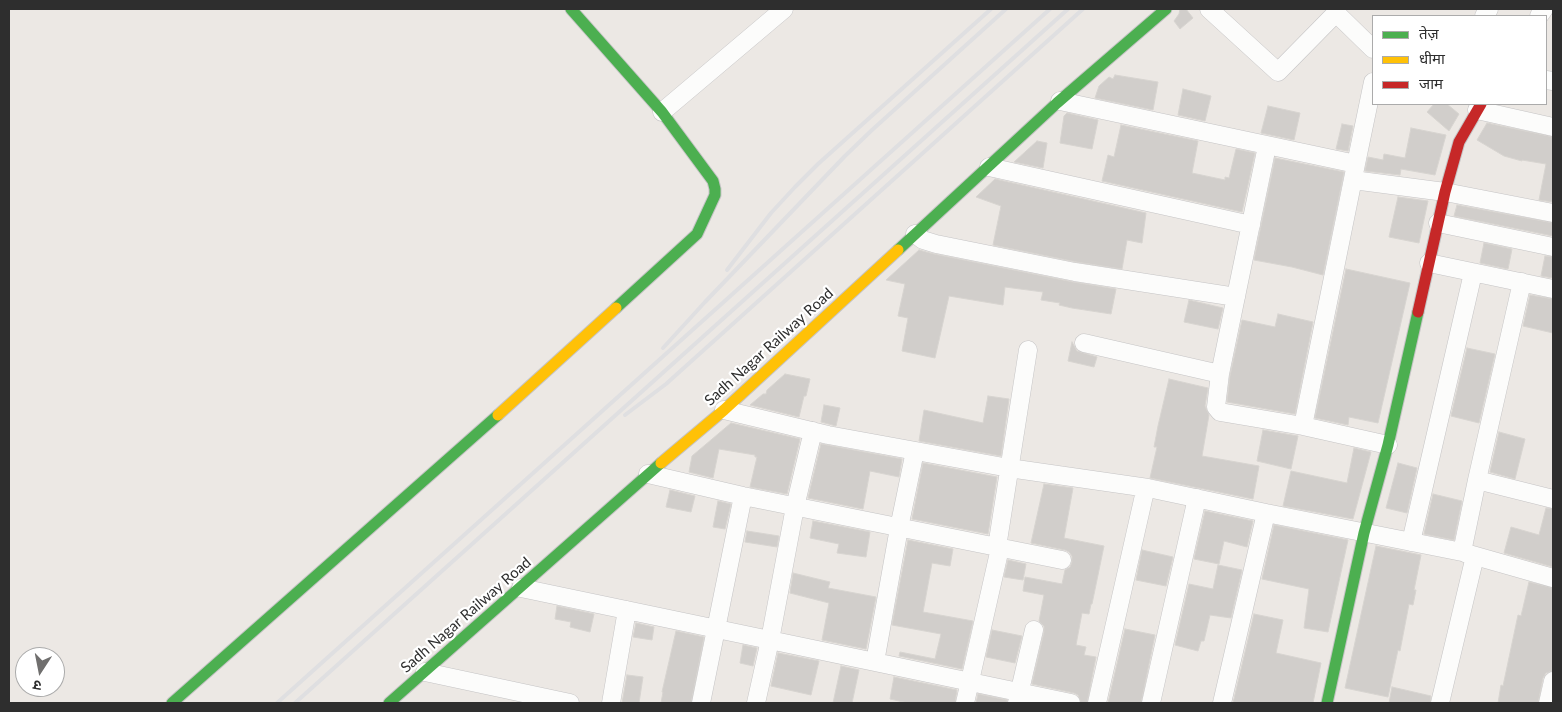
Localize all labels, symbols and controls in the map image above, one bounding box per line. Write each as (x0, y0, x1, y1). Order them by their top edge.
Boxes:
legend (1372, 15, 1547, 105)
text: तेज़ (1419, 24, 1439, 42)
text: धीमा (1419, 49, 1445, 67)
text: जाम (1419, 74, 1443, 92)
street label: Sadh Nagar Railway Road (701, 284, 837, 410)
street label: Sadh Nagar Railway Road (397, 553, 535, 677)
north arrow (15, 647, 65, 697)
text: उ (32, 677, 43, 695)

